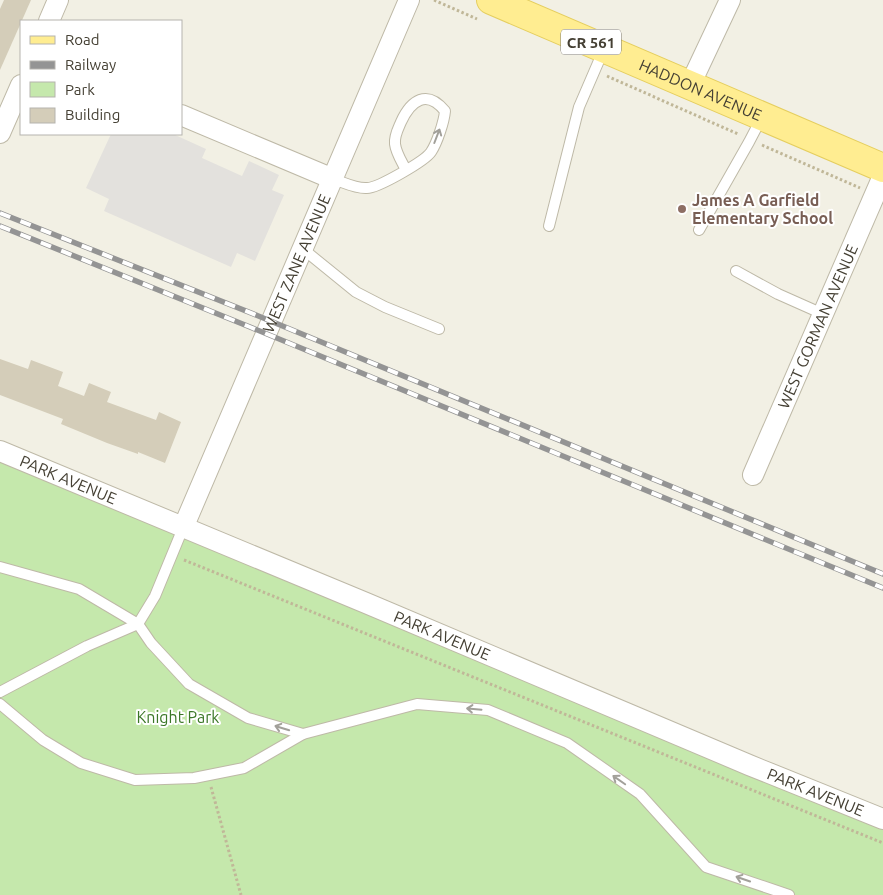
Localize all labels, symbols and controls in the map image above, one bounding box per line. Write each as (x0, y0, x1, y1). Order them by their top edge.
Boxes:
legend (20, 20, 182, 135)
road number: CR 561 (561, 30, 621, 54)
text: Road (65, 31, 100, 48)
text: Railway (65, 56, 116, 73)
street label: HADDON AVENUE (636, 56, 765, 124)
text: Park (65, 81, 95, 98)
text: Building (65, 106, 120, 123)
one-way arrow (433, 128, 442, 144)
street label: WEST ZANE AVENUE (259, 191, 334, 335)
place label: James A Garfield Elementary School (692, 191, 833, 227)
marker: James A Garfield Elementary School (676, 203, 688, 215)
street label: WEST GORMAN AVENUE (774, 242, 861, 411)
street label: PARK AVENUE (17, 451, 119, 507)
street label: PARK AVENUE (391, 607, 493, 664)
one-way arrow (467, 704, 483, 714)
park label: Knight Park (137, 708, 219, 726)
one-way arrow (274, 723, 290, 733)
street label: PARK AVENUE (765, 764, 867, 819)
one-way arrow (612, 775, 626, 785)
one-way arrow (735, 874, 751, 883)

